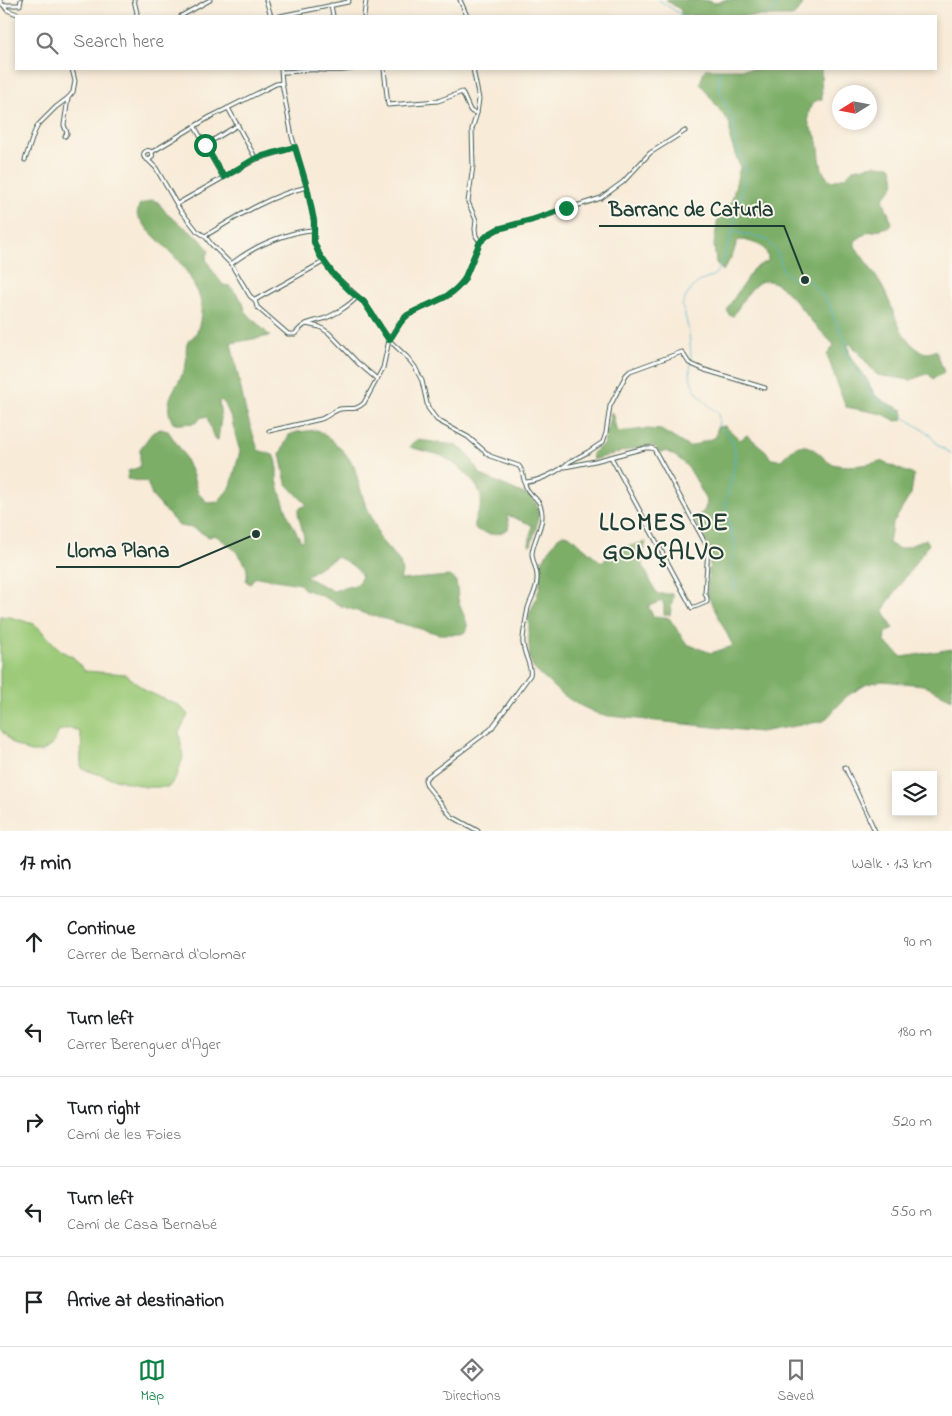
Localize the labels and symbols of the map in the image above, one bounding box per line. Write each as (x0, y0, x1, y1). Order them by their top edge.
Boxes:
north arrow (832, 85, 877, 130)
route start (194, 134, 217, 157)
callout: Barranc de Caturla (599, 190, 784, 226)
text: Barranc de Caturla (608, 196, 773, 226)
route end (555, 197, 578, 220)
district label: LLOMES DE GONÇALVO (599, 506, 729, 571)
callout: Lloma Plana (56, 531, 179, 567)
text: Lloma Plana (67, 537, 169, 567)

